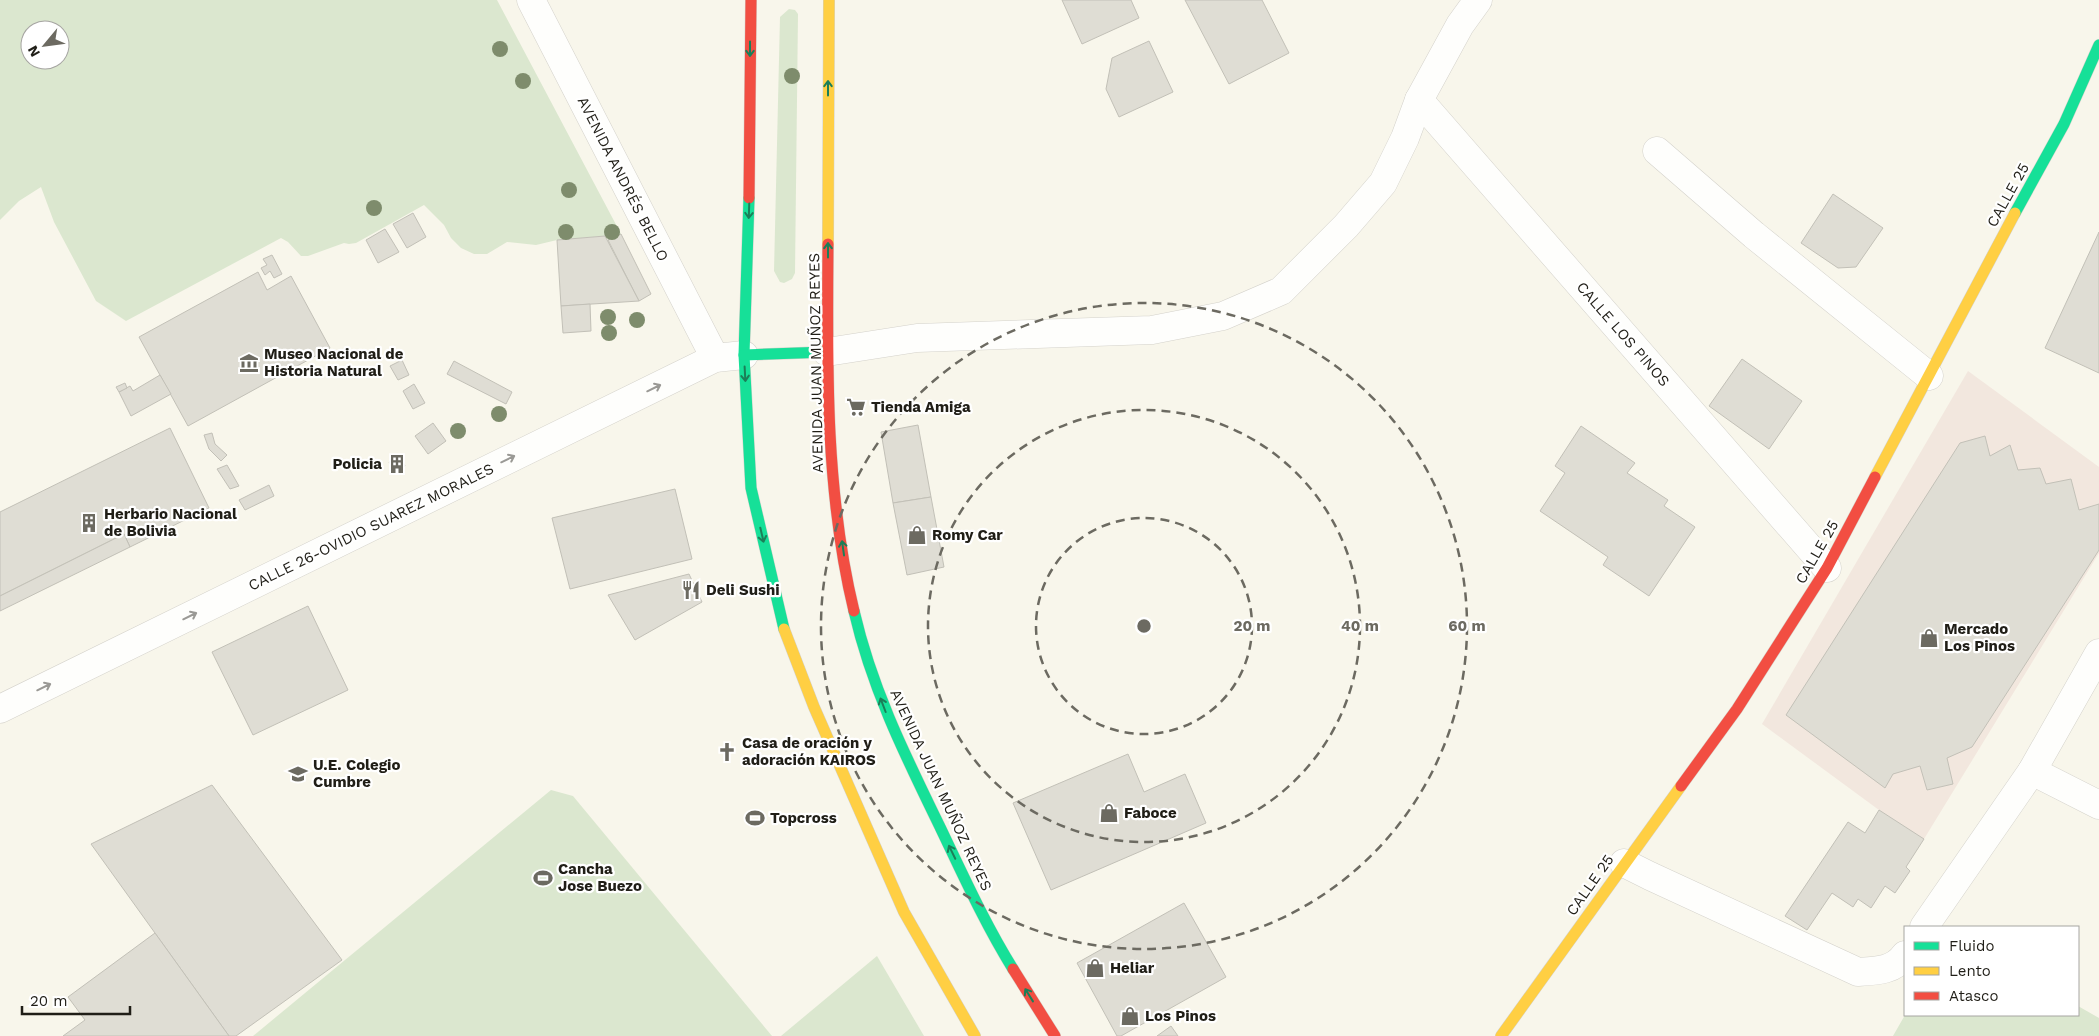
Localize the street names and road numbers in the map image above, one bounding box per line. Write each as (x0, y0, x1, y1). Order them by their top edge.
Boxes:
street label: AVENIDA ANDRÉS BELLO (574, 94, 672, 264)
street label: CALLE 25 (1983, 160, 2033, 230)
street label: AVENIDA JUAN MUÑOZ REYES (805, 253, 827, 473)
street label: CALLE LOS PINOS (1573, 278, 1673, 390)
street label: CALLE 26-OVIDIO SUAREZ MORALES (245, 460, 497, 594)
street label: CALLE 25 (1792, 517, 1842, 587)
street label: AVENIDA JUAN MUÑOZ REYES (886, 686, 996, 894)
street label: CALLE 25 (1562, 851, 1618, 919)

